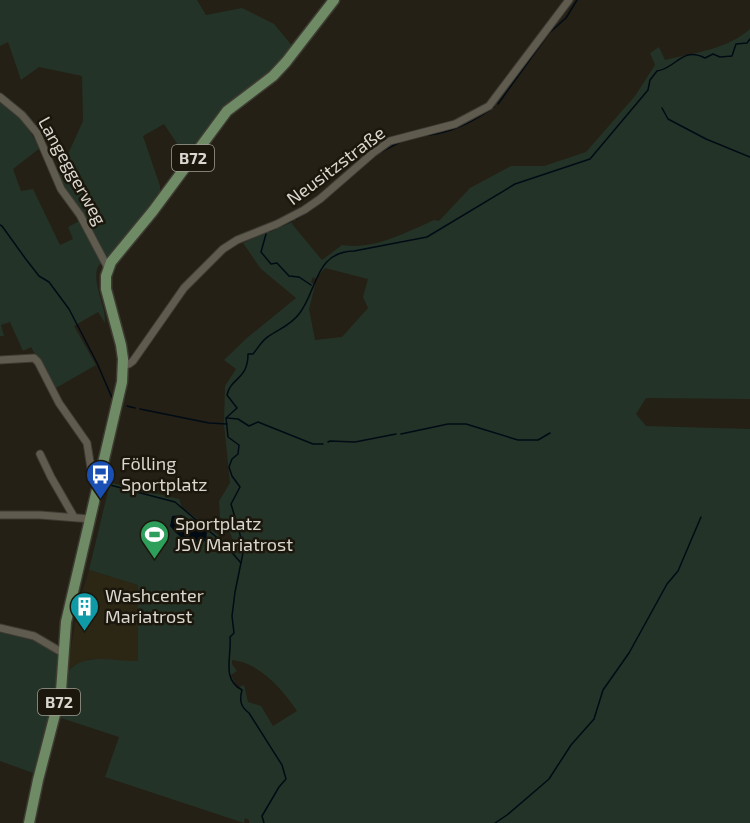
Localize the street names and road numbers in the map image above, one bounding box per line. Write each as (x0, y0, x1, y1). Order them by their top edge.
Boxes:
street label: Langeggerweg (34, 112, 112, 229)
street label: Neusitzstraße (282, 121, 389, 209)
road number: B72 (172, 145, 214, 171)
road number: B72 (38, 689, 80, 715)

